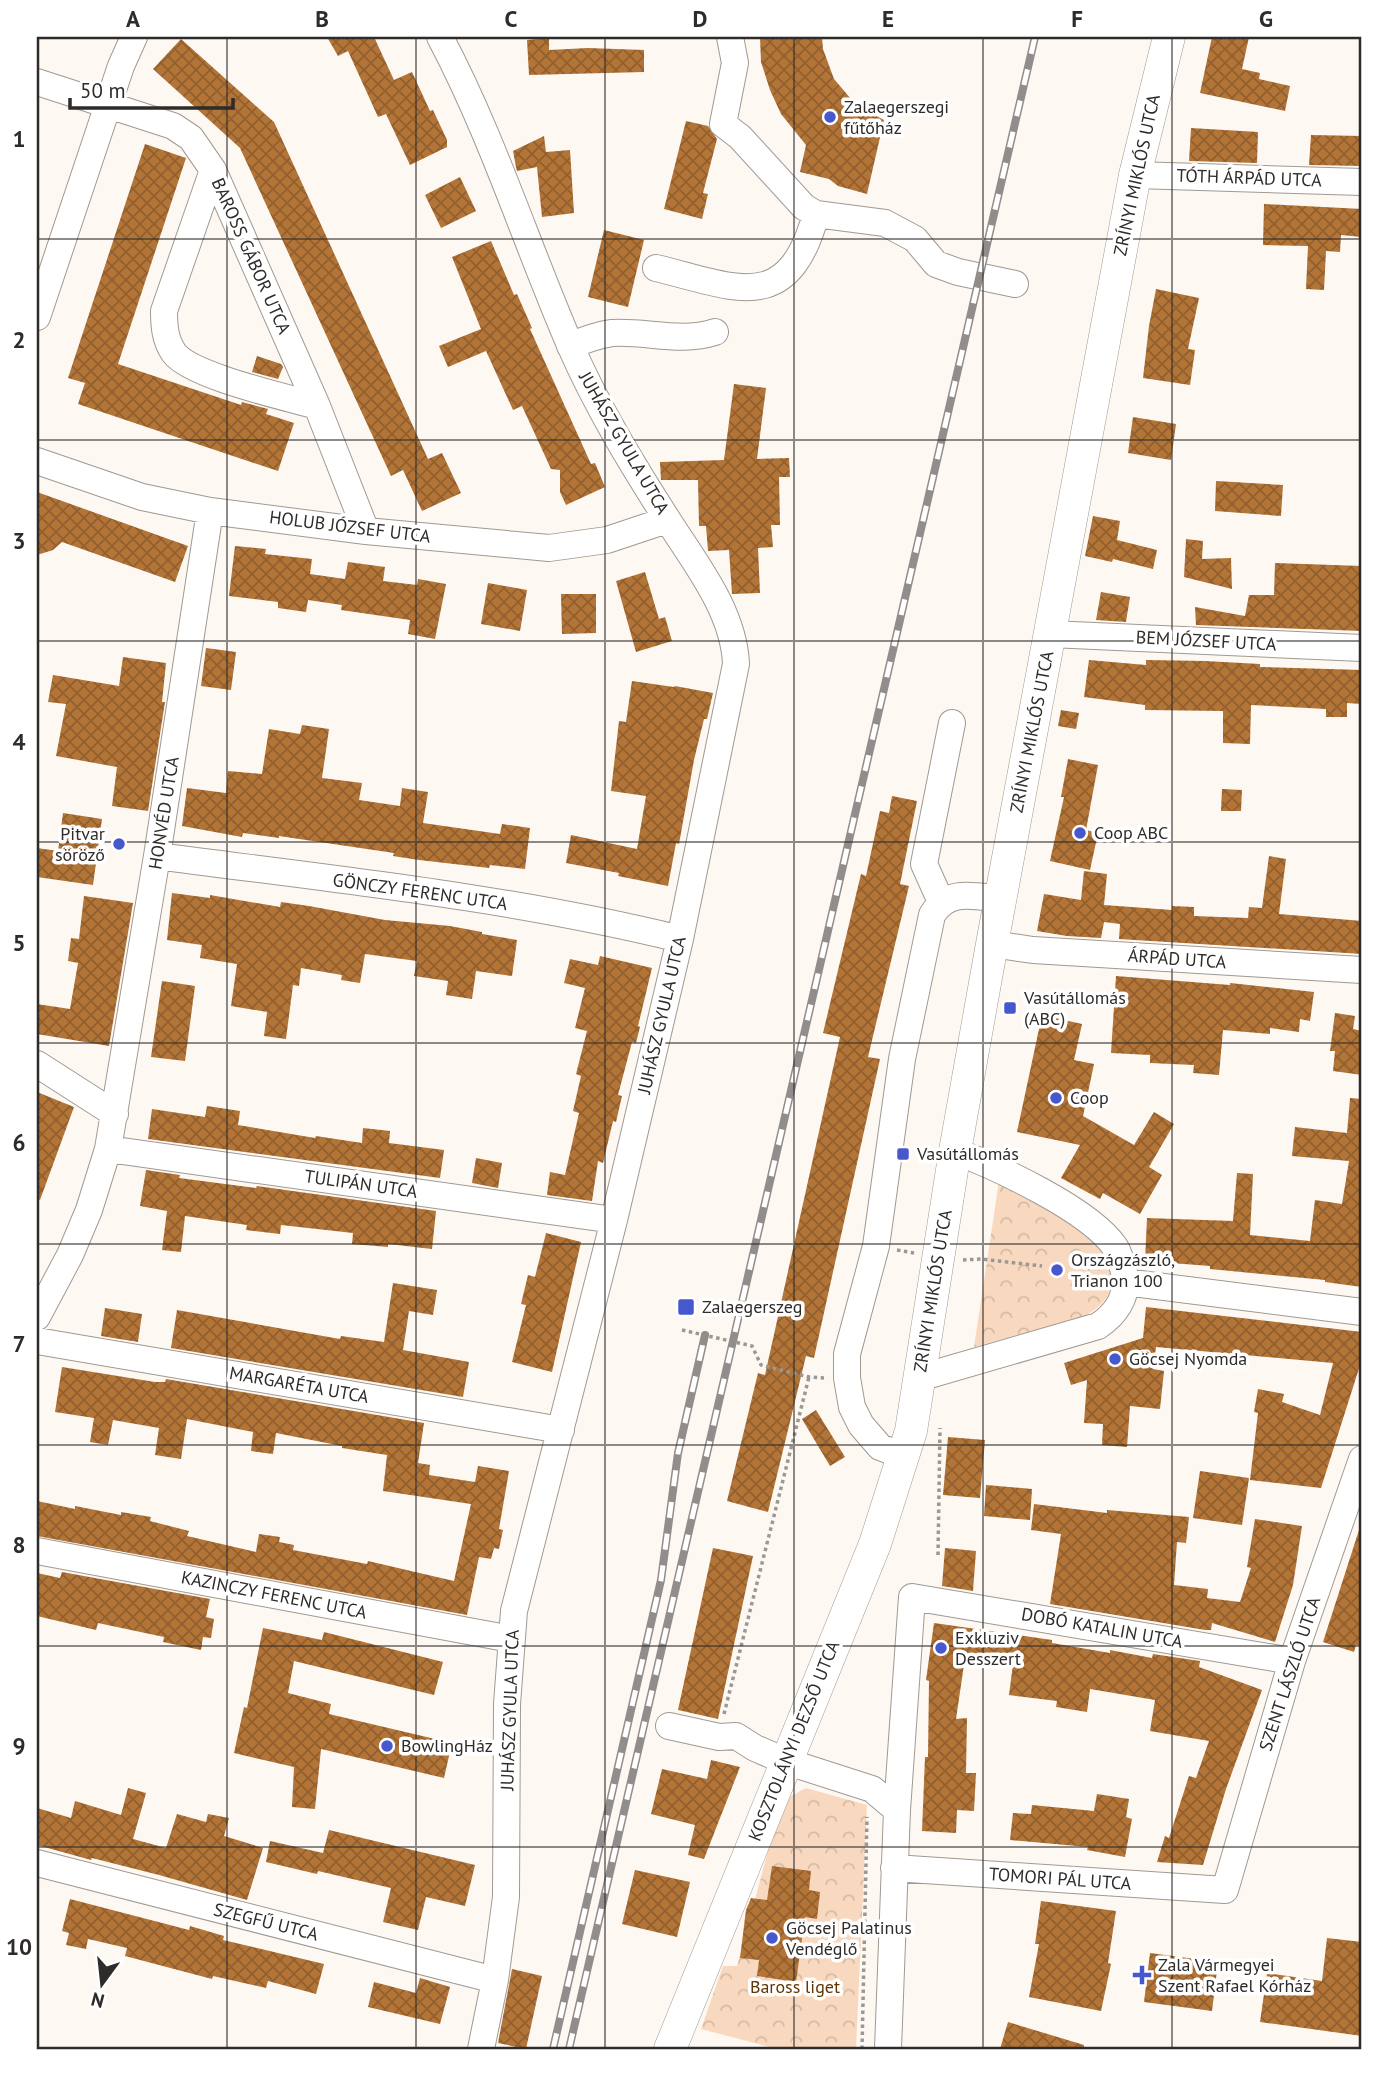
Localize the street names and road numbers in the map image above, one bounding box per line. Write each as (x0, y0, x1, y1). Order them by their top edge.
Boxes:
street label: ZRÍNYI MIKLÓS UTCA (1108, 92, 1165, 258)
street label: TÓTH ÁRPÁD UTCA (1176, 163, 1323, 192)
street label: BAROSS GÁBOR UTCA (207, 174, 296, 338)
street label: JUHÁSZ GYULA UTCA (574, 366, 675, 519)
street label: HOLUB JÓZSEF UTCA (268, 505, 432, 548)
street label: BEM JÓZSEF UTCA (1135, 625, 1277, 656)
street label: ZRÍNYI MIKLÓS UTCA (1005, 649, 1059, 815)
street label: HONVÉD UTCA (143, 754, 184, 871)
street label: GÖNCZY FERENC UTCA (331, 868, 509, 915)
street label: JUHÁSZ GYULA UTCA (632, 933, 691, 1097)
street label: ÁRPÁD UTCA (1127, 944, 1227, 973)
street label: TULIPÁN UTCA (303, 1164, 419, 1203)
street label: ZRÍNYI MIKLÓS UTCA (908, 1207, 957, 1374)
street label: MARGARÉTA UTCA (228, 1361, 371, 1408)
street label: KAZINCZY FERENC UTCA (179, 1565, 369, 1624)
street label: SZENT LÁSZLÓ UTCA (1254, 1593, 1325, 1754)
street label: DOBÓ KATALIN UTCA (1020, 1602, 1185, 1653)
street label: JUHÁSZ GYULA UTCA (495, 1629, 524, 1792)
street label: KOSZTOLÁNYI DEZSŐ UTCA (743, 1637, 844, 1844)
street label: TOMORI PÁL UTCA (988, 1862, 1132, 1895)
street label: SZEGFŰ UTCA (211, 1897, 321, 1946)

